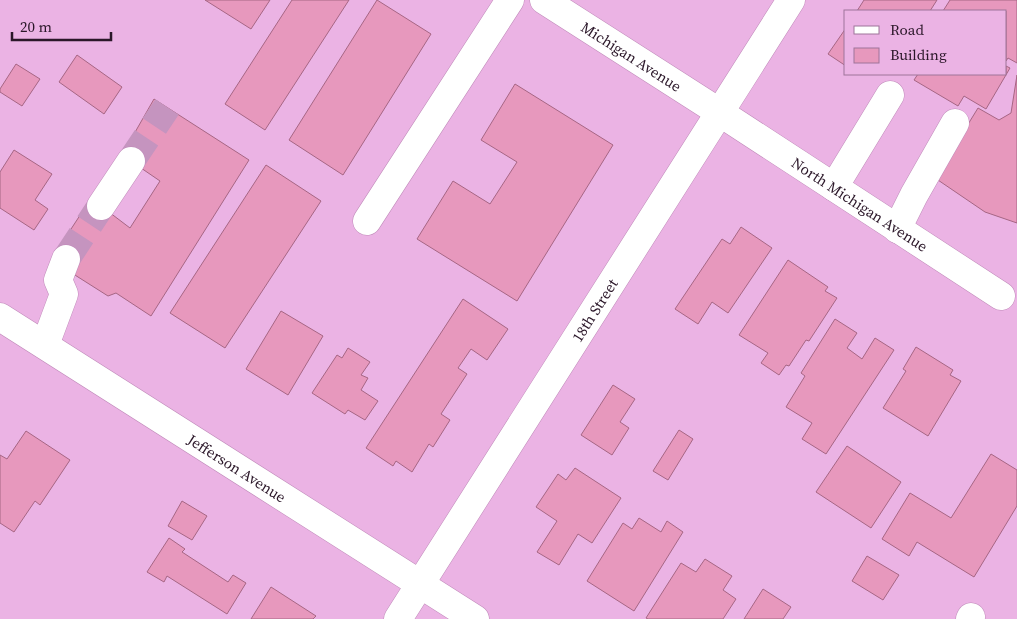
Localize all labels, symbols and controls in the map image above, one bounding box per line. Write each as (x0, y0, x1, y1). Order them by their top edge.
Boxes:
scale bar (12, 10, 111, 42)
legend (844, 10, 1007, 75)
text: 20 m (20, 16, 52, 37)
street label: Michigan Avenue (577, 16, 686, 96)
text: Road (890, 19, 924, 40)
text: Building (890, 44, 947, 65)
street label: North Michigan Avenue (788, 152, 932, 256)
street label: 18th Street (566, 274, 622, 346)
street label: Jefferson Avenue (183, 428, 291, 507)

